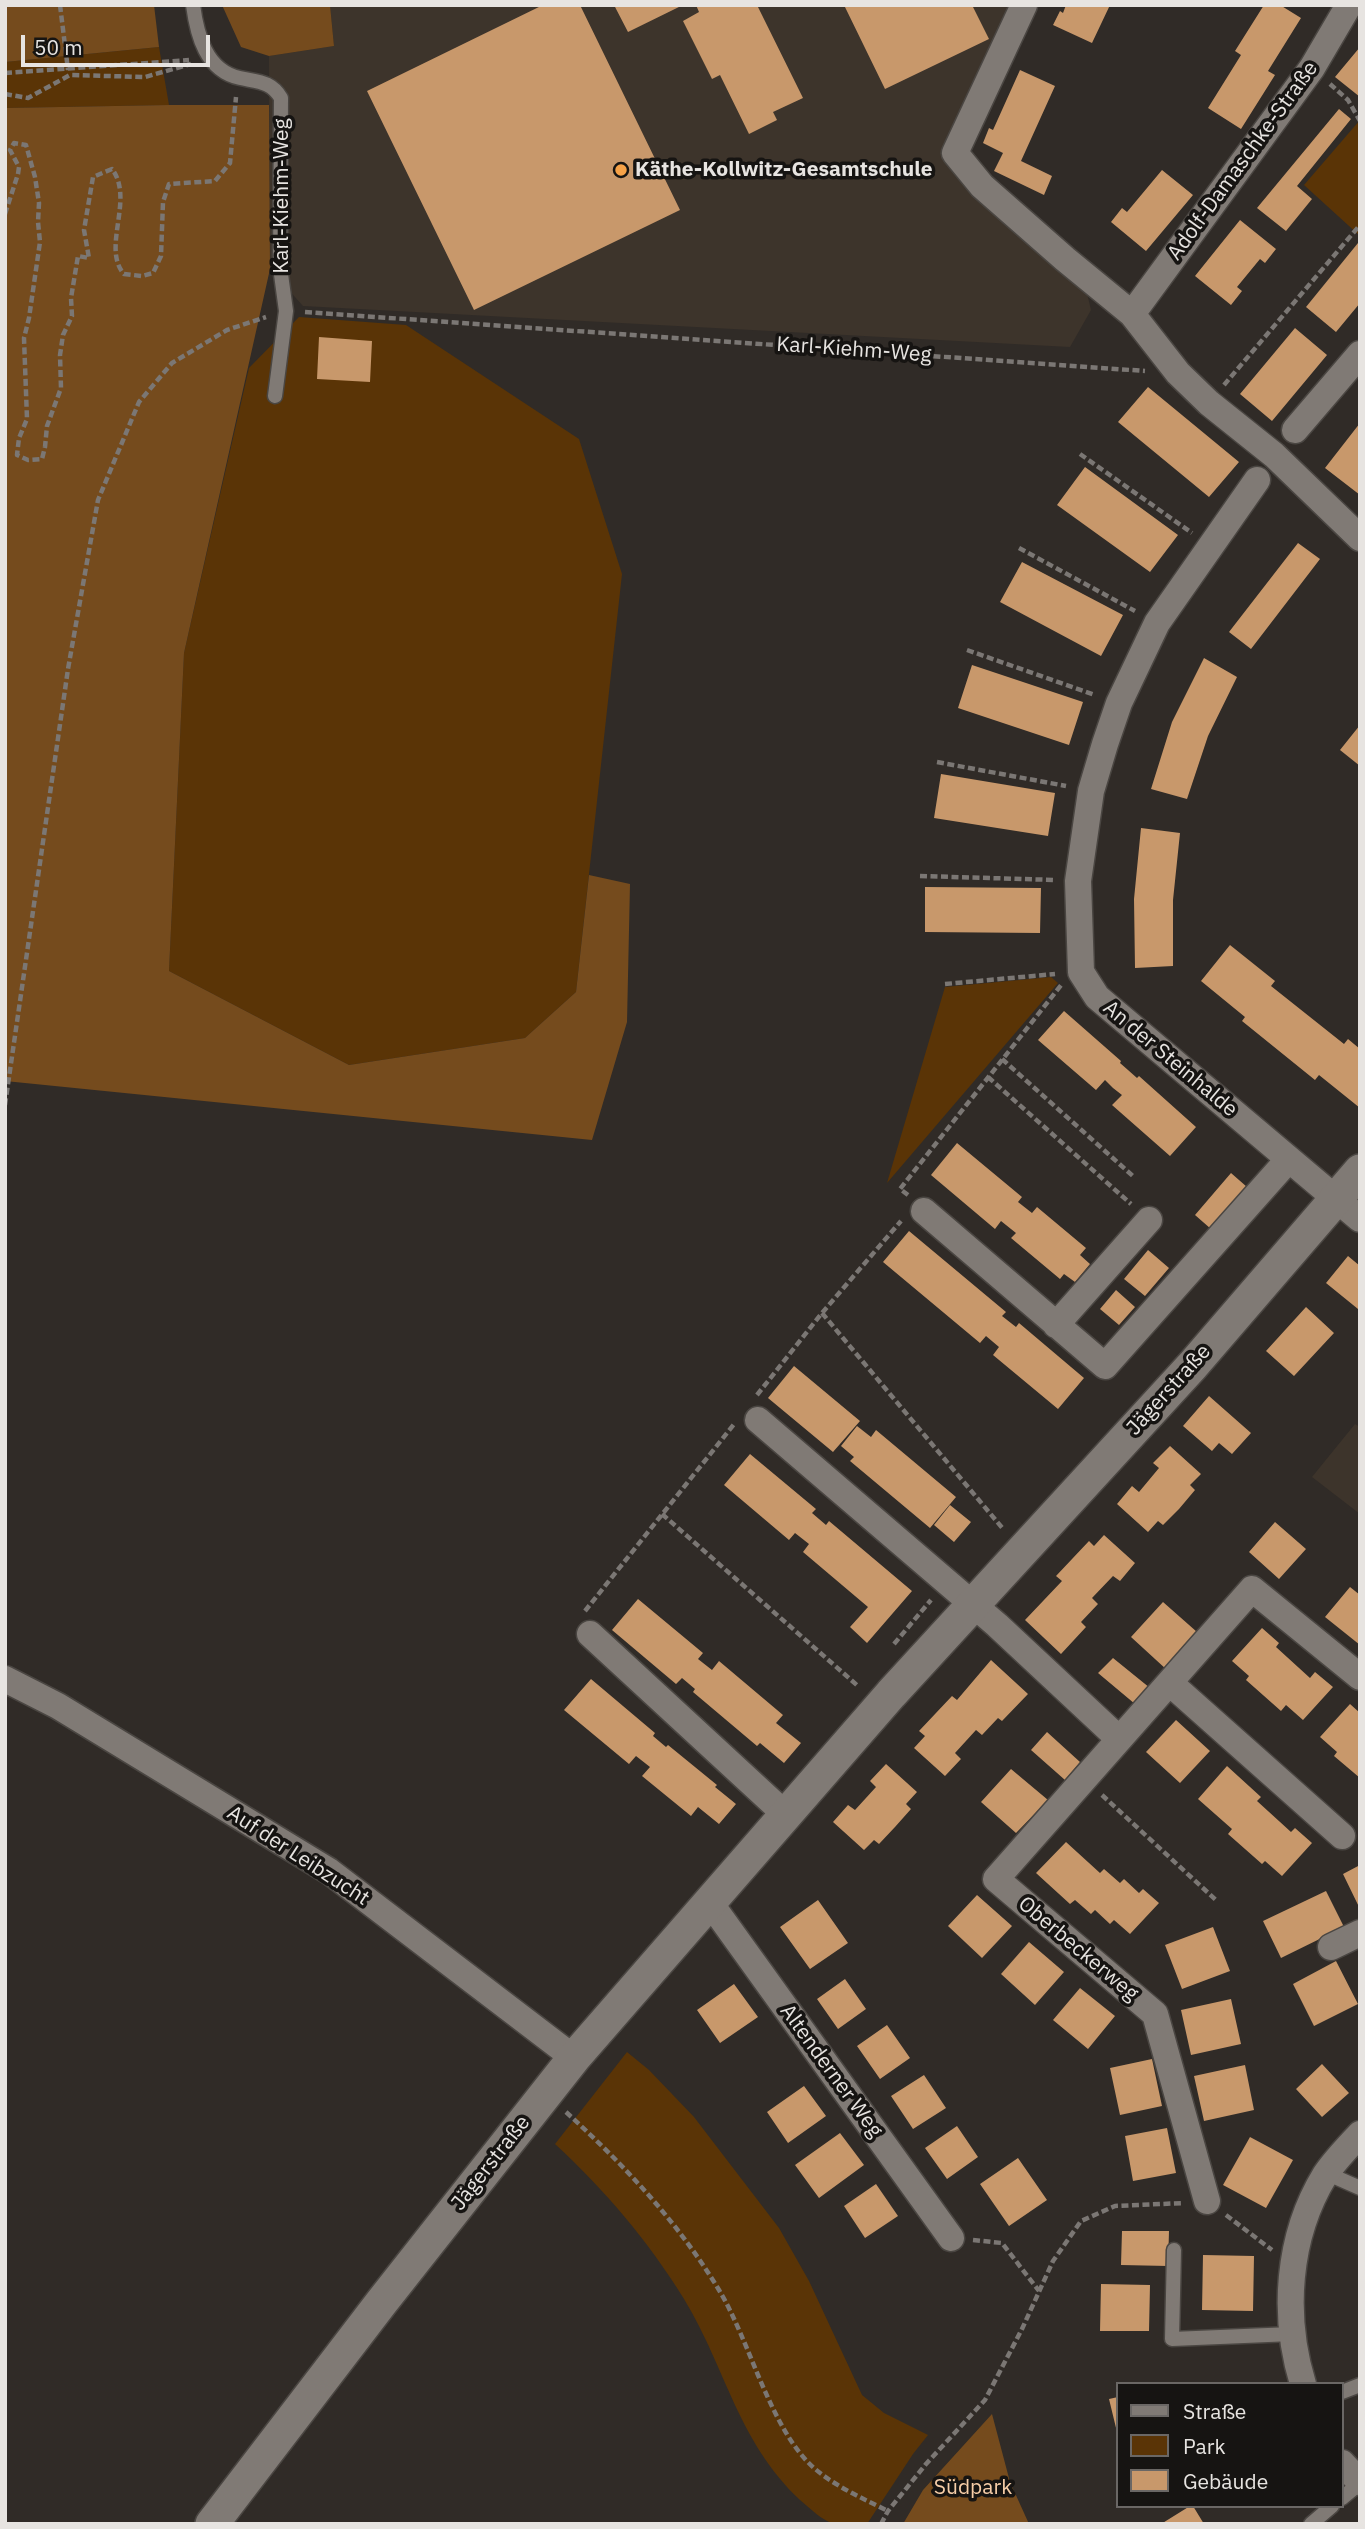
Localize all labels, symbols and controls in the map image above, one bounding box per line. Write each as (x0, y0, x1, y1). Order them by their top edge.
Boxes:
scale bar (24, 21, 214, 65)
text: 50 m (34, 33, 83, 61)
street label: Adolf-Damaschke-Straße (1162, 57, 1324, 265)
street label: Karl-Kiehm-Weg (269, 118, 295, 274)
place label: Käthe-Kollwitz-Gesamtschule (635, 157, 933, 183)
marker: Käthe-Kollwitz-Gesamtschule (613, 162, 629, 178)
street label: Karl-Kiehm-Weg (776, 332, 932, 368)
street label: An der Steinhalde (1098, 996, 1242, 1122)
street label: Jägerstraße (1122, 1339, 1216, 1441)
street label: Auf der Leibzucht (222, 1801, 374, 1911)
street label: Oberbeckerweg (1013, 1891, 1143, 2007)
street label: Altenderner Weg (774, 2000, 888, 2142)
street label: Jägerstraße (446, 2111, 536, 2215)
legend (1116, 2382, 1344, 2508)
text: Straße (1183, 2397, 1246, 2425)
text: Park (1183, 2432, 1226, 2460)
text: Gebäude (1183, 2467, 1268, 2495)
park label: Südpark (934, 2475, 1012, 2501)

